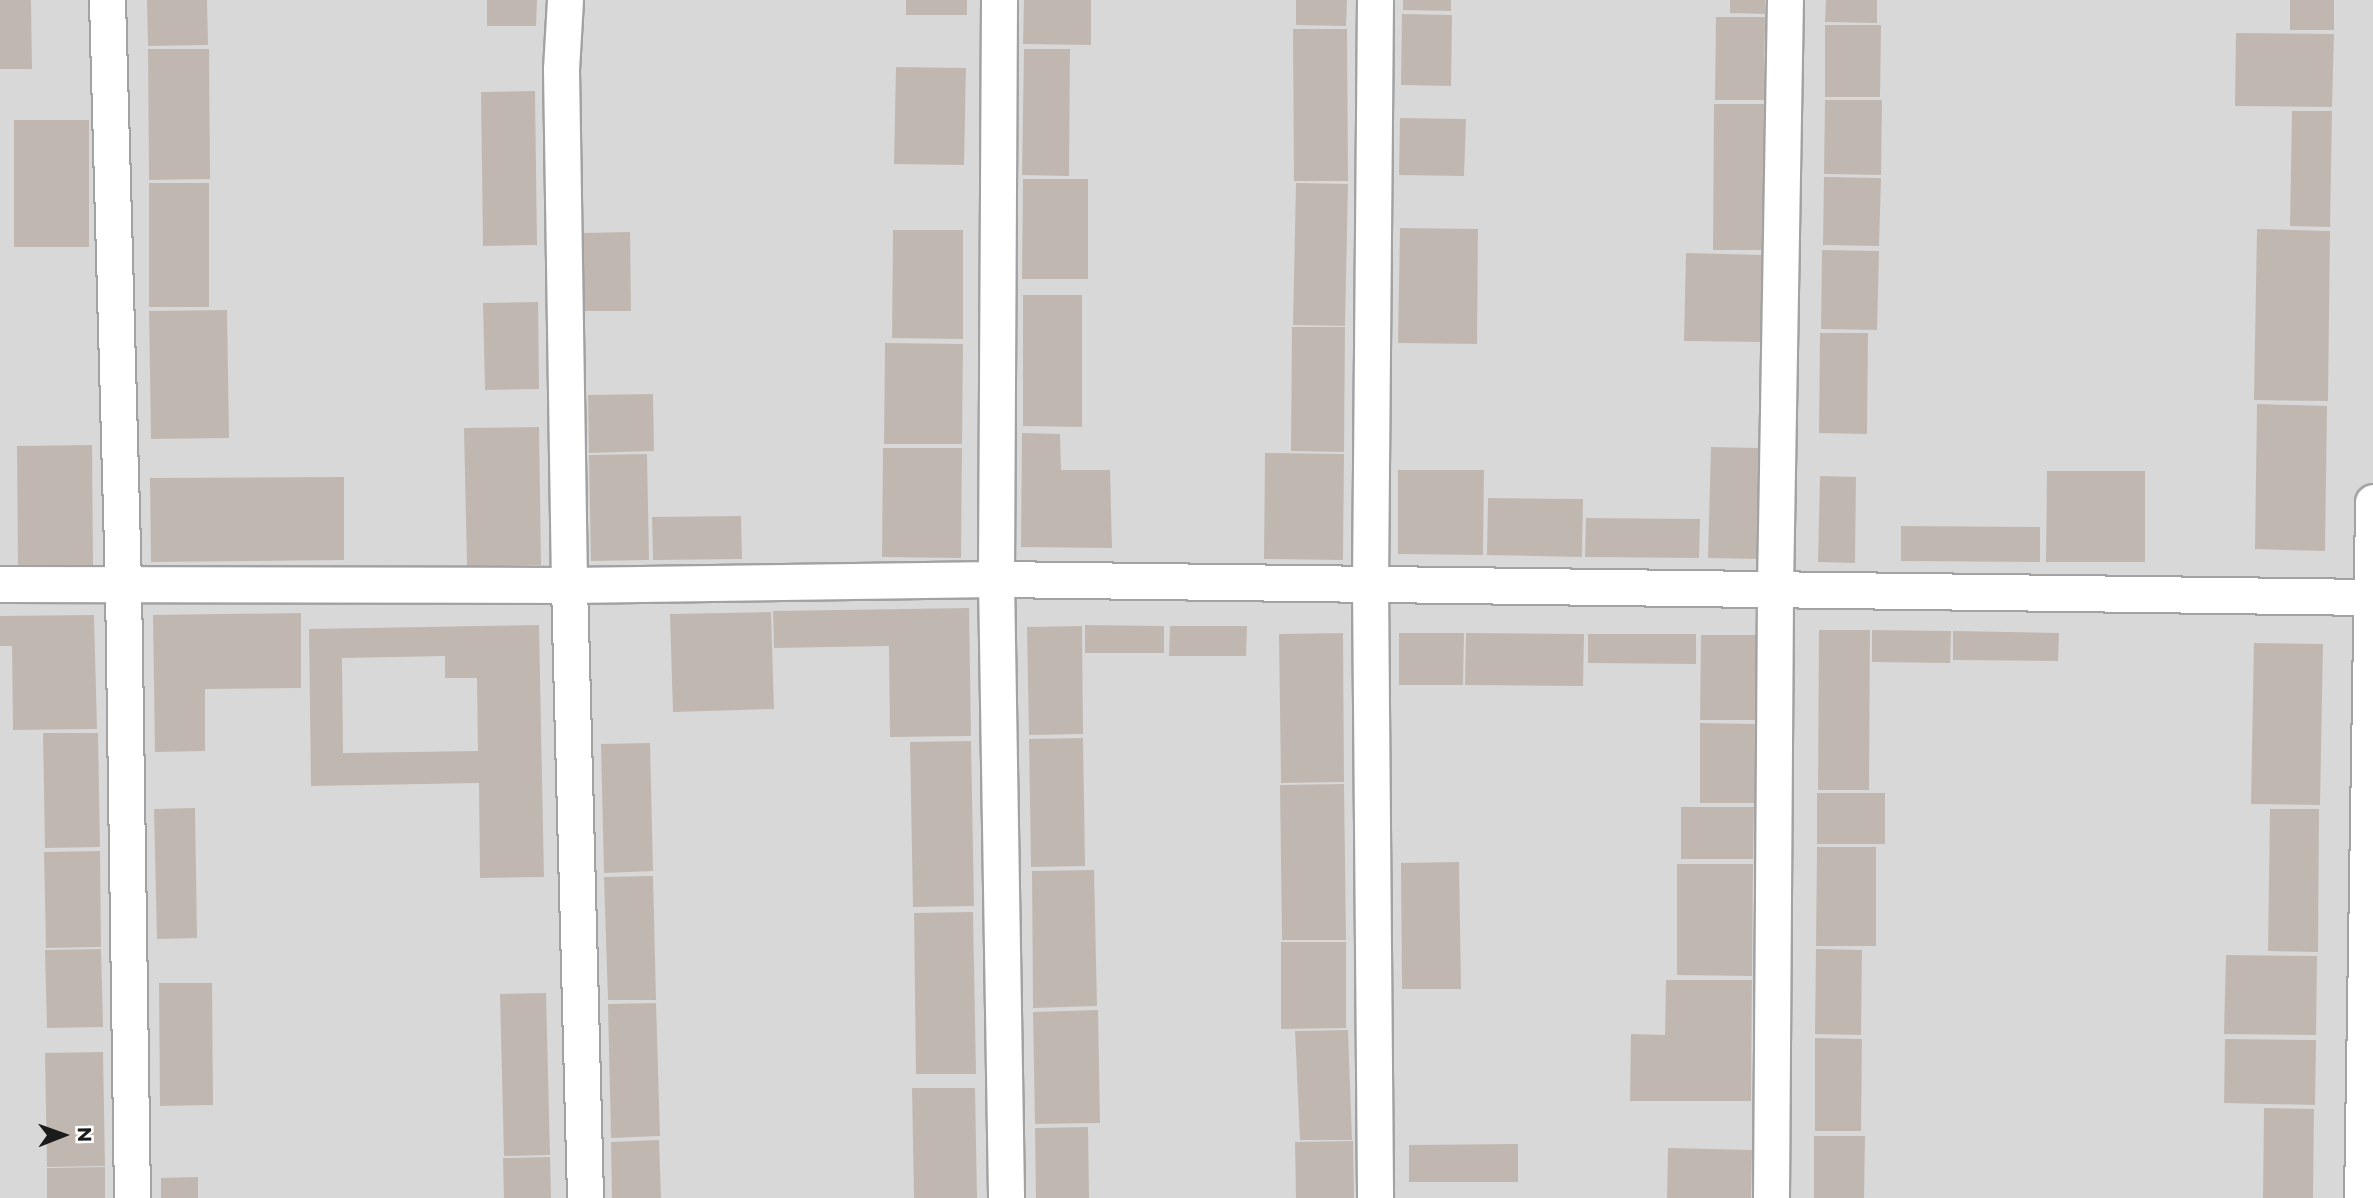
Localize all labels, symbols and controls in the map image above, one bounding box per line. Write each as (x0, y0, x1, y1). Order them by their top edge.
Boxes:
north arrow (28, 1100, 98, 1170)
text: N (73, 1127, 96, 1142)

